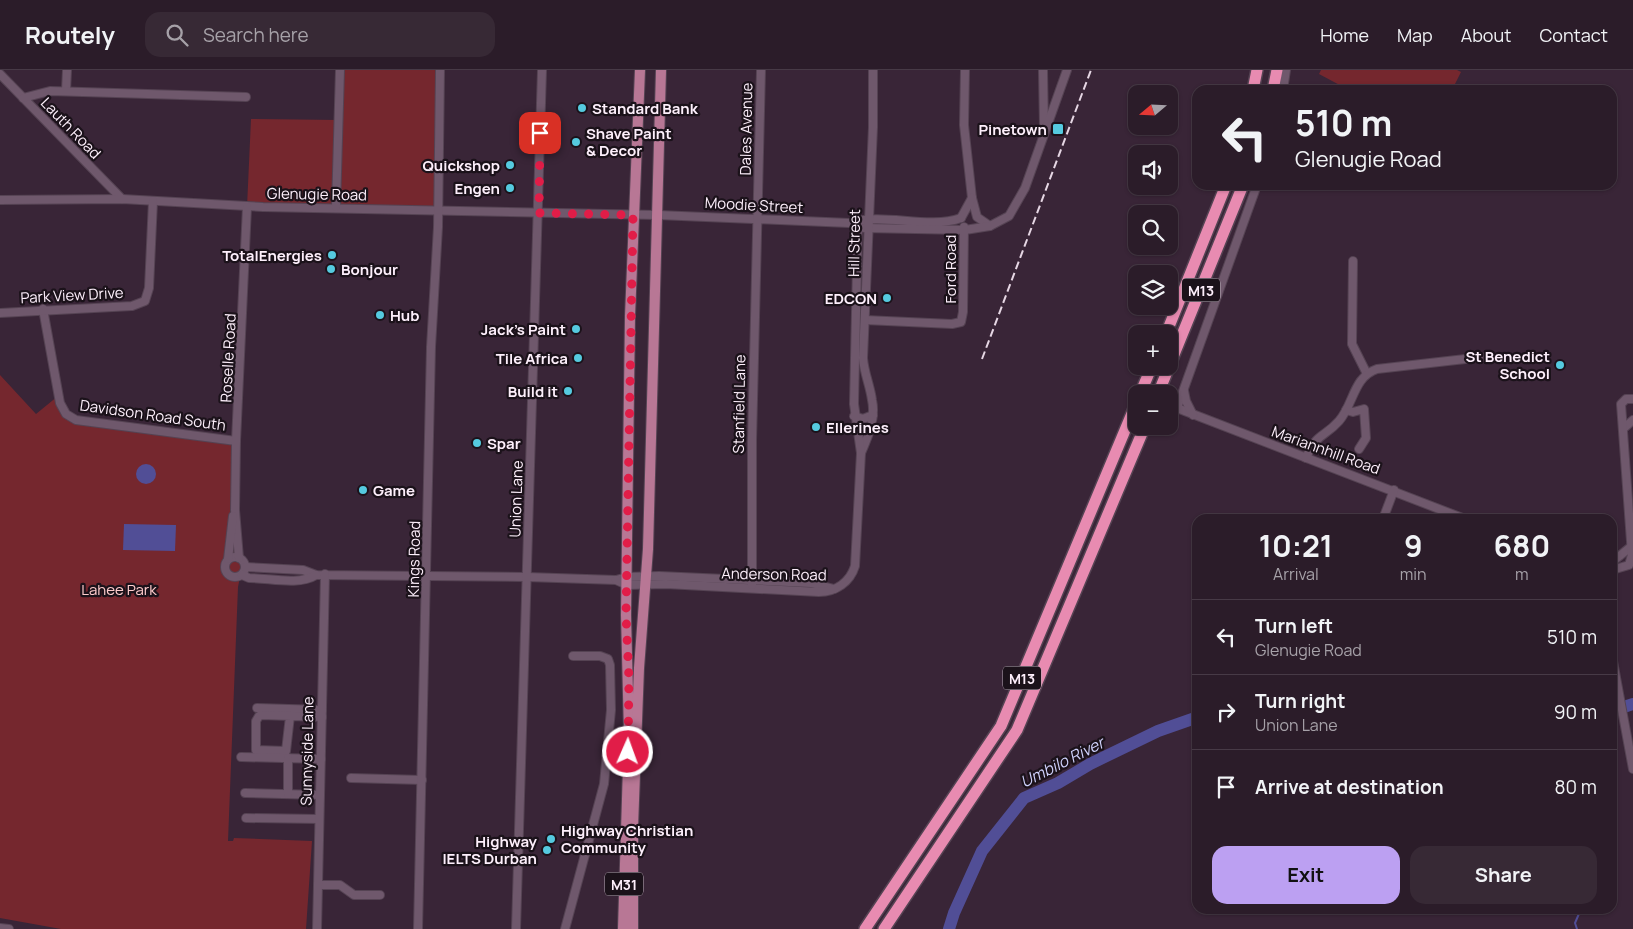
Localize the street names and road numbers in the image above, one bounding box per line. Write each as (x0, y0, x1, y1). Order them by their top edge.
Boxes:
street label: Dales Avenue (735, 82, 757, 176)
street label: Lauth Road (36, 93, 106, 163)
street label: Glenugie Road (267, 183, 367, 205)
street label: Moodie Street (704, 192, 804, 218)
street label: Hill Street (843, 209, 865, 277)
street label: Ford Road (940, 235, 961, 303)
road number: M13 (1182, 278, 1220, 302)
street label: Park View Drive (20, 282, 124, 308)
street label: Roselle Road (215, 313, 241, 403)
street label: Stanfield Lane (728, 354, 750, 454)
street label: Davidson Road South (79, 394, 227, 436)
street label: Mariannhill Road (1269, 421, 1383, 479)
street label: Union Lane (504, 460, 528, 538)
street label: Kings Road (403, 521, 425, 597)
street label: Anderson Road (721, 563, 827, 585)
road number: M13 (1003, 666, 1041, 690)
street label: Sunnyside Lane (296, 696, 318, 806)
road number: M31 (605, 872, 643, 896)

